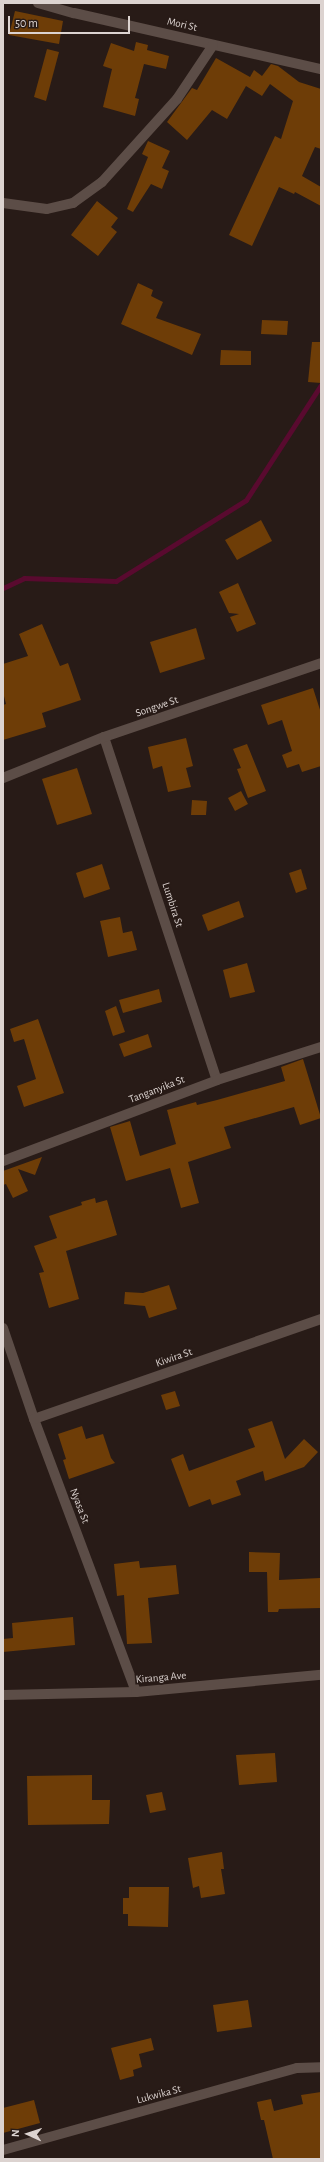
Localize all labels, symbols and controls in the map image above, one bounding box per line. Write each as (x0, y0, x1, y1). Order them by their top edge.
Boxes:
scale bar (10, 8, 132, 34)
street label: Mori St (166, 15, 198, 35)
text: 50 m (15, 17, 38, 29)
street label: Songwe St (134, 694, 180, 720)
street label: Lumbira St (159, 881, 185, 929)
street label: Tanganyika St (127, 1073, 187, 1107)
street label: Kiwira St (154, 1346, 194, 1370)
street label: Nyasa St (66, 1487, 92, 1525)
street label: Kiranga Ave (135, 1669, 187, 1687)
street label: Lukwika St (135, 2083, 183, 2107)
north arrow (8, 2114, 48, 2154)
text: N (10, 2129, 21, 2137)

